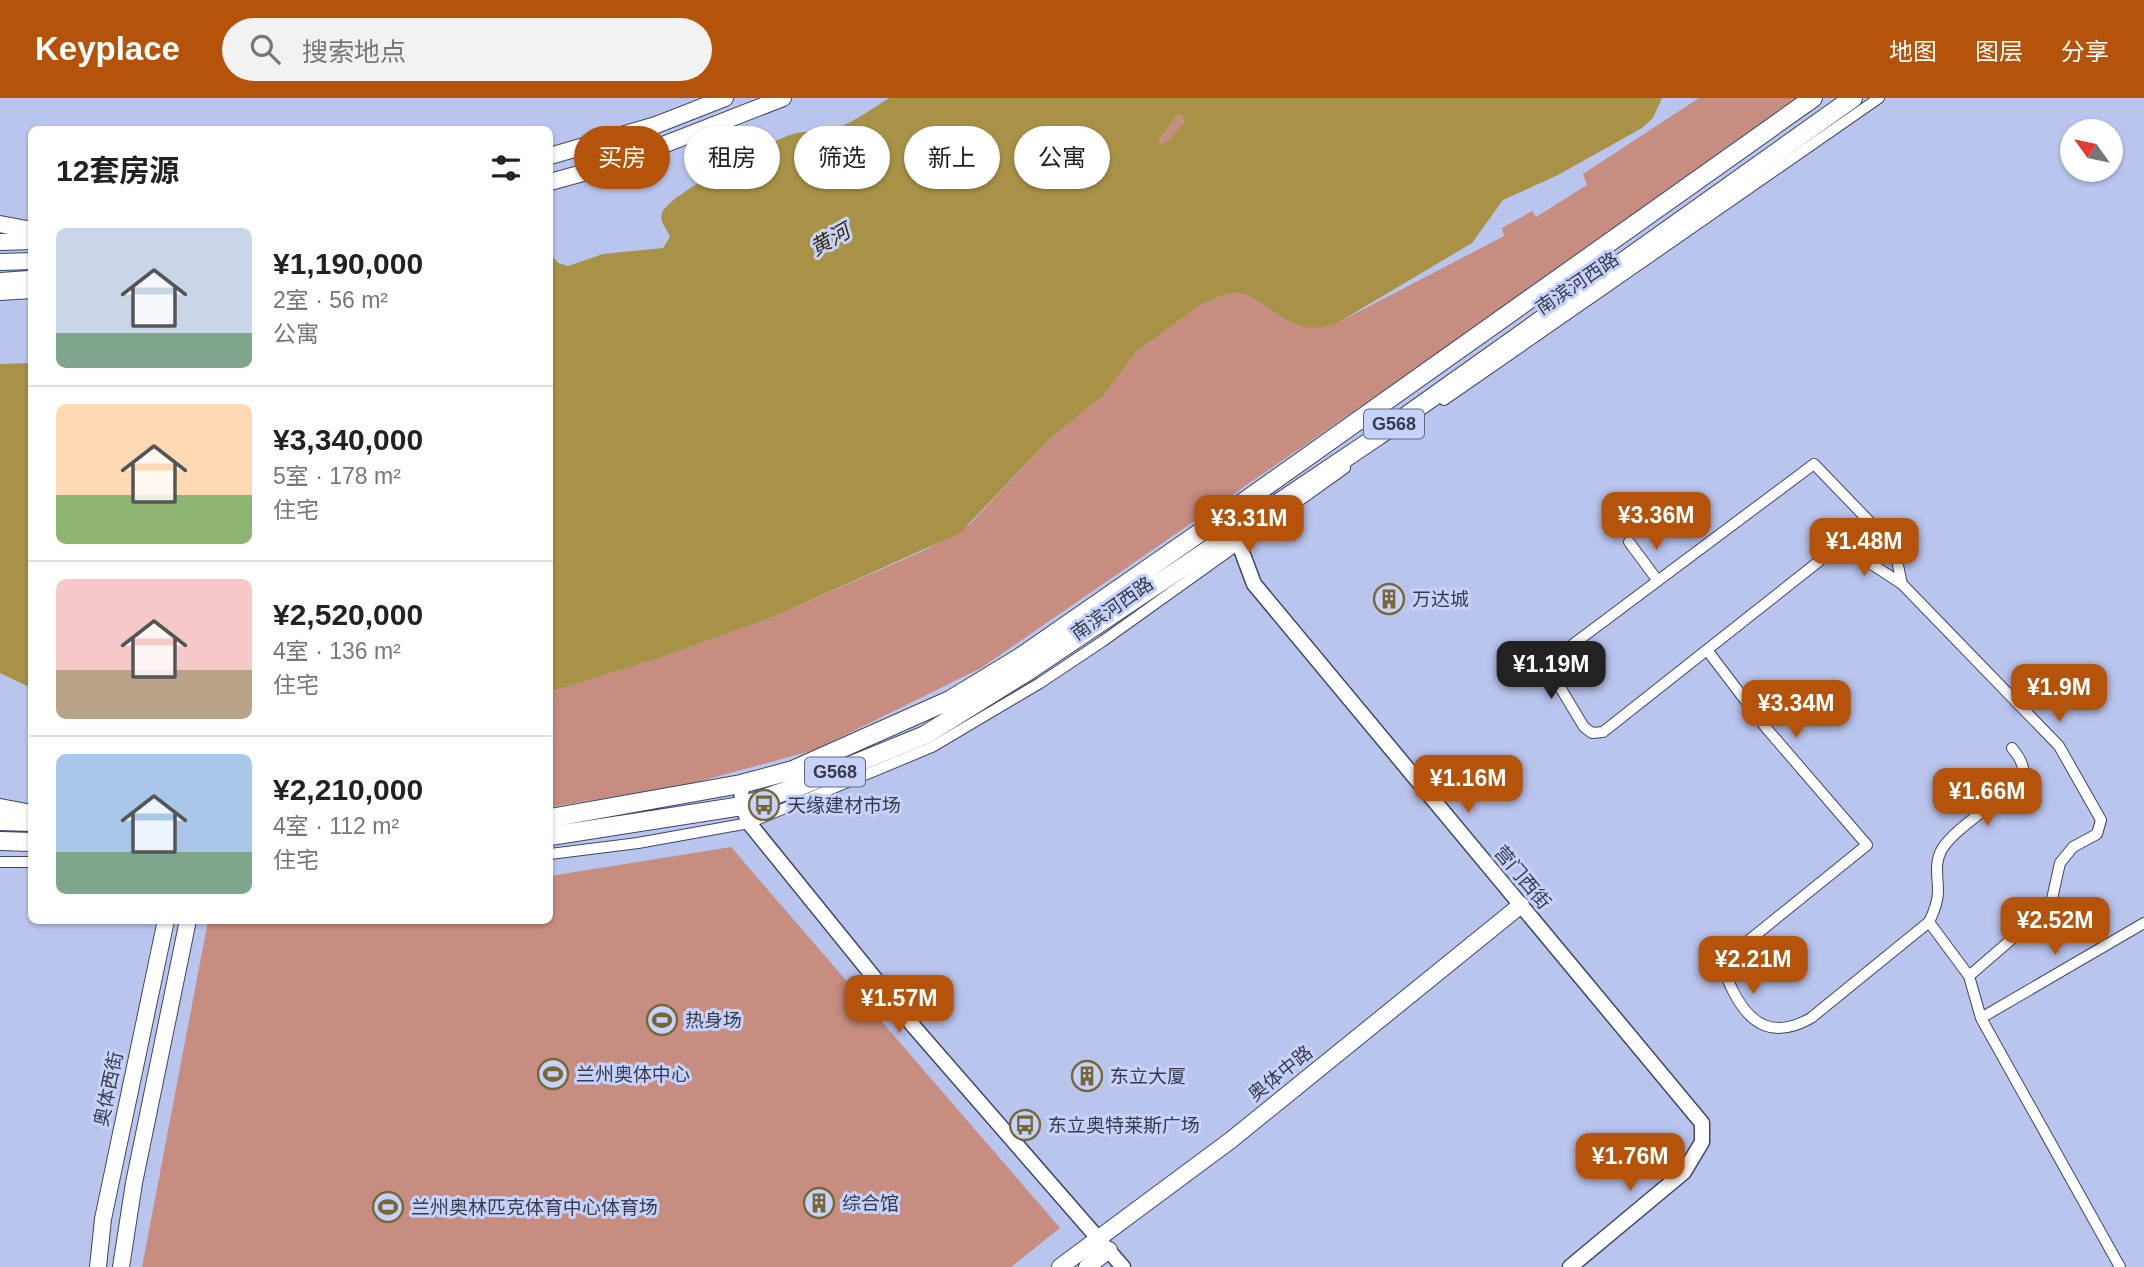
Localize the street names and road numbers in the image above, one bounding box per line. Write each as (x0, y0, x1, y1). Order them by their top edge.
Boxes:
street label: 南滨河西路 (1532, 248, 1623, 319)
road number: G568 (1364, 410, 1424, 438)
street label: 南滨河西路 (1067, 573, 1157, 644)
road number: G568 (805, 758, 865, 786)
street label: 营门西街 (1490, 841, 1555, 913)
street label: 奥体中路 (1244, 1041, 1316, 1105)
street label: 奥体西街 (90, 1050, 127, 1128)

